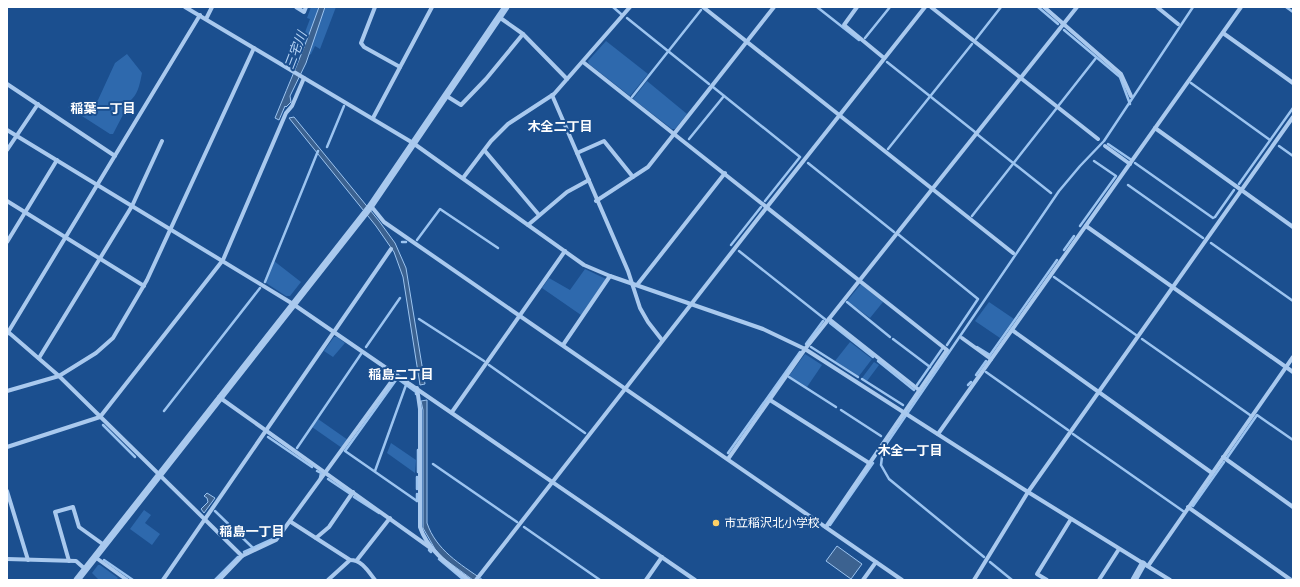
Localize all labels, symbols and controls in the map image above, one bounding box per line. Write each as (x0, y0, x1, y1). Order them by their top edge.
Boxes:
water label: 三宅川 (281, 27, 310, 71)
district label: 稲葉一丁目 (70, 101, 136, 116)
district label: 木全二丁目 (527, 119, 593, 134)
district label: 稲島二丁目 (368, 367, 434, 382)
district label: 木全一丁目 (877, 443, 943, 458)
place label: 市立稲沢北小学校 (724, 516, 820, 530)
marker: 市立稲沢北小学校 (711, 518, 721, 528)
district label: 稲島一丁目 (219, 524, 285, 539)

